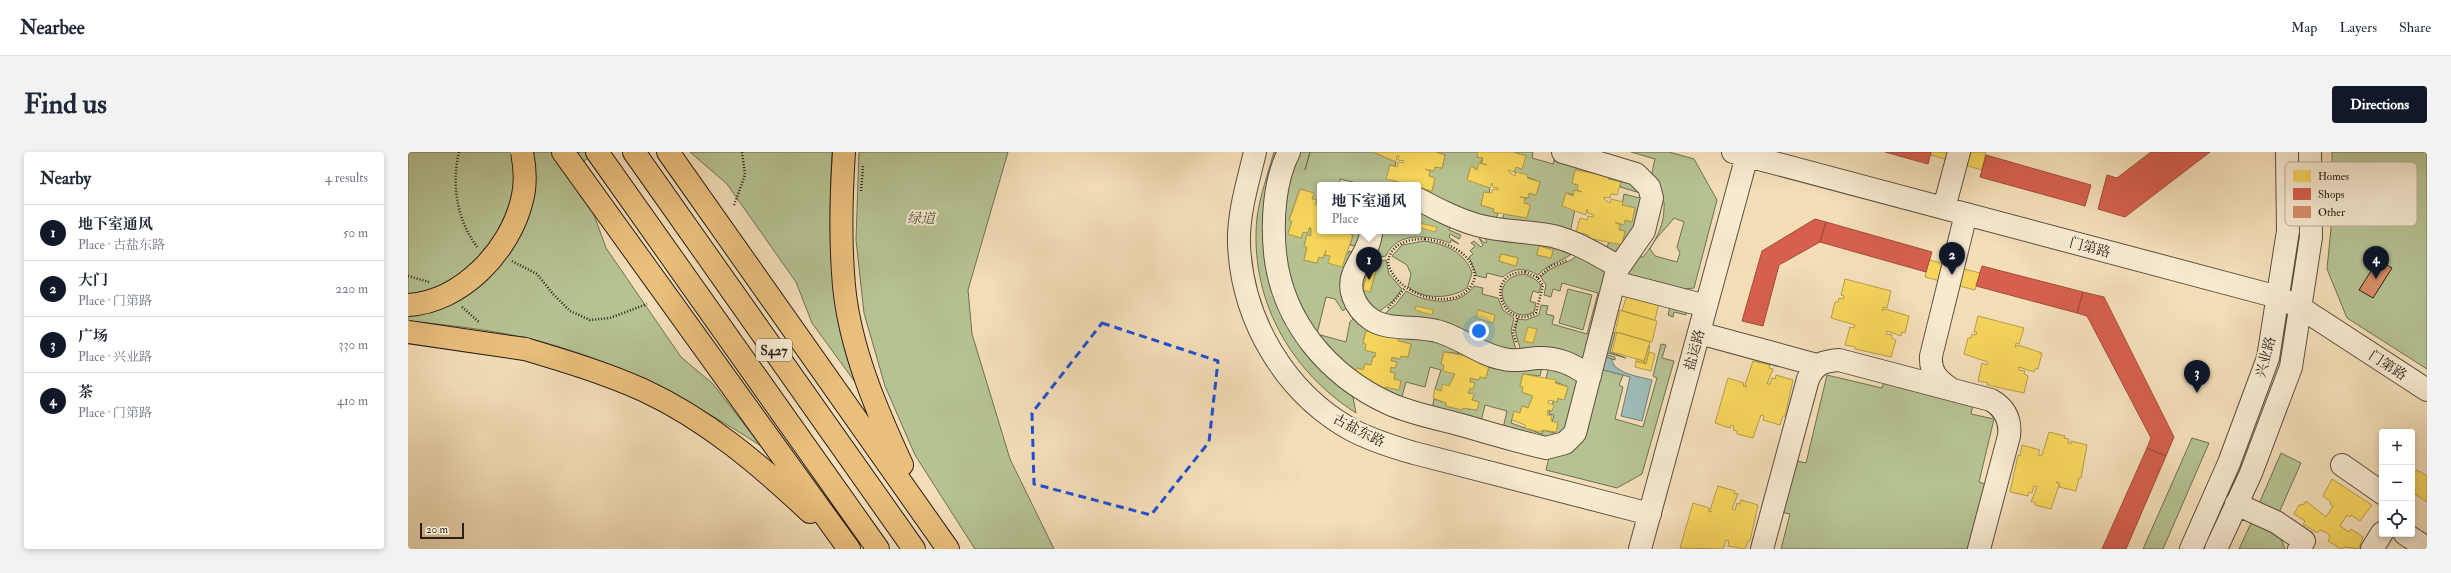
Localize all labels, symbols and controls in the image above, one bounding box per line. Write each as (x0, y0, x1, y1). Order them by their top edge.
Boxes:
text: Nearbee (20, 16, 85, 40)
text: Map (2291, 19, 2317, 36)
text: Layers (2339, 19, 2377, 36)
text: Share (2399, 19, 2431, 36)
button: Directions (2332, 86, 2427, 123)
text: Find us (24, 87, 107, 122)
legend (2285, 162, 2417, 226)
text: Nearby (40, 168, 91, 189)
text: 4 results (325, 170, 368, 186)
text: Homes (2318, 170, 2349, 183)
popup (1317, 182, 1421, 234)
text: Shops (2318, 188, 2345, 202)
text: 地下室通风 (1331, 192, 1407, 211)
text: Other (2318, 206, 2346, 219)
park label: 绿道 (907, 210, 937, 227)
text: Place (1331, 211, 1358, 227)
text: 地下室通风 (78, 215, 153, 234)
text: 1 (51, 225, 55, 241)
text: 50 m (343, 225, 368, 241)
street label: 门第路 (2067, 234, 2112, 261)
text: Place · 古盐东路 (78, 237, 165, 253)
pin: 2 (1939, 242, 1965, 275)
pin: 4 (2363, 246, 2389, 279)
pin: 1 (1356, 247, 1382, 280)
text: 大门 (78, 271, 108, 290)
text: 2 (50, 281, 56, 297)
text: 220 m (335, 281, 368, 297)
text: Place · 门第路 (78, 293, 152, 309)
your location (1469, 321, 1489, 341)
text: 广场 (78, 327, 108, 346)
street label: 盐运路 (1681, 328, 1708, 373)
street label: 兴业路 (2252, 335, 2279, 380)
text: 3 (51, 337, 56, 353)
text: 330 m (339, 337, 368, 353)
road number: S427 (756, 339, 792, 361)
street label: 门第路 (2365, 347, 2410, 384)
text: Place · 兴业路 (78, 349, 152, 365)
pin: 3 (2184, 360, 2210, 393)
text: 茶 (78, 383, 93, 402)
text: 4 (49, 393, 57, 409)
text: 410 m (337, 393, 368, 409)
text: Place · 门第路 (78, 405, 152, 421)
street label: 古盐东路 (1330, 410, 1388, 451)
map controls (2379, 429, 2415, 537)
button: + (2379, 429, 2415, 465)
button: − (2379, 465, 2415, 501)
button: locate (2379, 501, 2415, 537)
scale bar (420, 521, 464, 540)
text: 20 m (426, 523, 448, 536)

